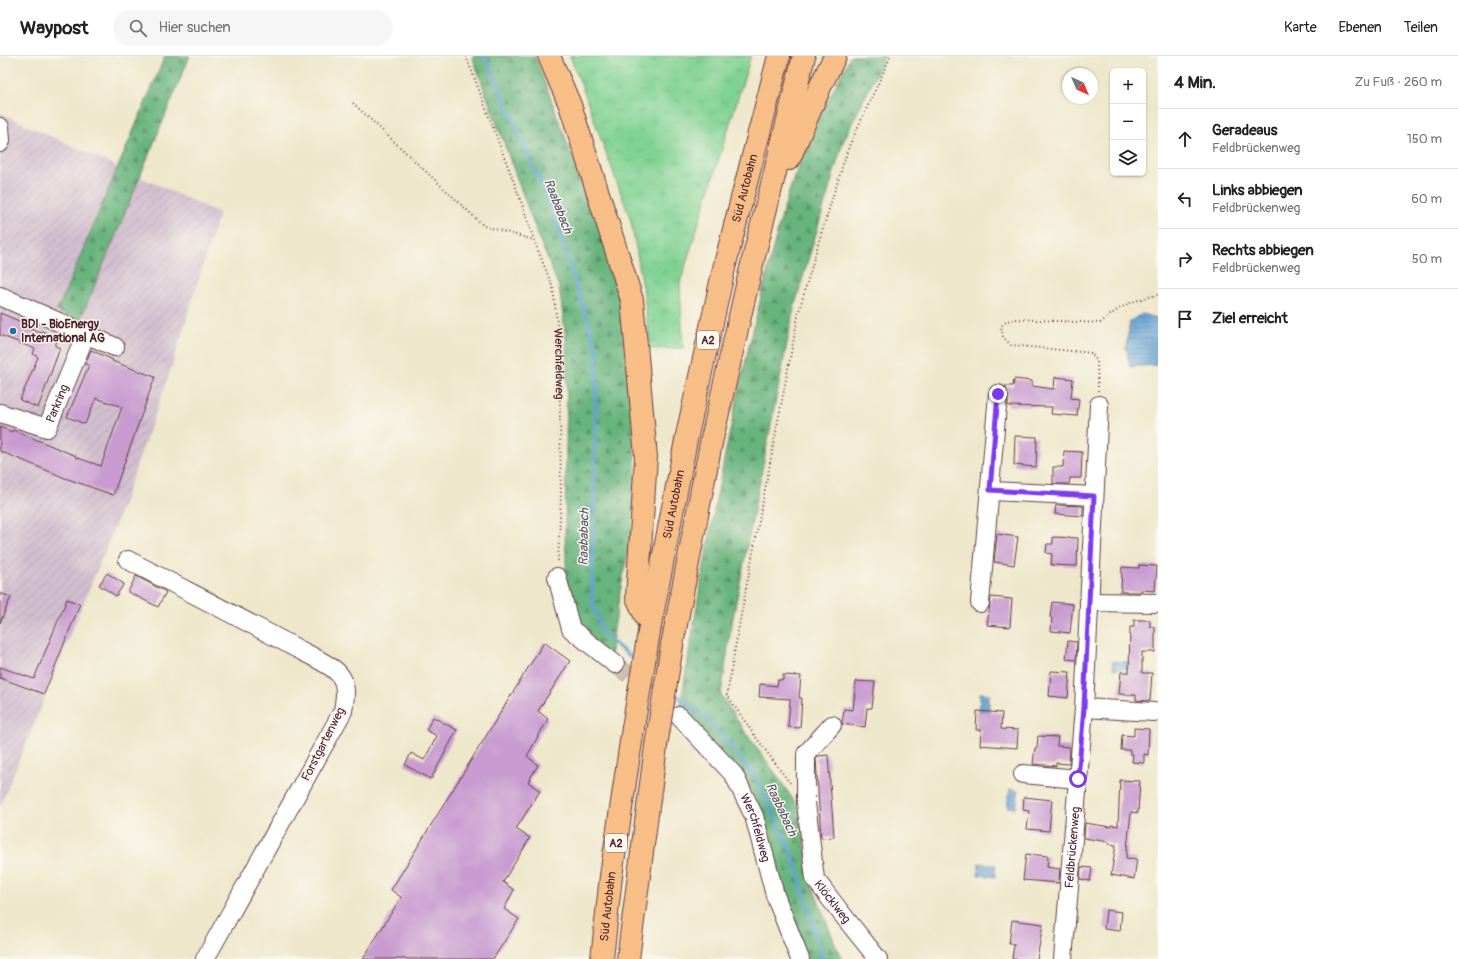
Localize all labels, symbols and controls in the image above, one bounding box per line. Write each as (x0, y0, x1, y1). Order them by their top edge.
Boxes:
search box (113, 10, 393, 46)
text: Waypost (20, 16, 89, 40)
icon: search (127, 17, 149, 39)
text: Hier suchen (159, 18, 231, 37)
text: Karte (1284, 19, 1317, 36)
text: Ebenen (1339, 19, 1382, 36)
text: Teilen (1404, 19, 1438, 36)
north arrow (1062, 68, 1098, 104)
map controls (1110, 68, 1146, 176)
button: + (1110, 68, 1146, 104)
text: 4 Min. (1174, 72, 1216, 93)
text: Zu Fuß · 260 m (1354, 74, 1442, 90)
button: − (1110, 104, 1146, 140)
text: Geradeaus (1212, 121, 1278, 140)
icon: ahead (1174, 128, 1196, 150)
text: 150 m (1407, 131, 1442, 147)
button: layers (1110, 140, 1146, 176)
text: Feldbrückenweg (1212, 140, 1300, 156)
street label: Süd Autobahn (729, 152, 761, 224)
water label: Raababach (540, 177, 576, 237)
text: Links abbiegen (1212, 181, 1303, 200)
icon: left (1174, 188, 1196, 210)
text: 60 m (1411, 191, 1442, 207)
text: Feldbrückenweg (1212, 200, 1300, 216)
text: Rechts abbiegen (1212, 241, 1314, 260)
icon: right (1174, 248, 1196, 270)
text: 50 m (1412, 251, 1442, 267)
text: Feldbrückenweg (1212, 260, 1300, 276)
icon: arrive (1174, 308, 1196, 330)
text: Ziel erreicht (1212, 309, 1288, 328)
place label: BDI - BioEnergy International AG (21, 317, 105, 346)
marker: BDI - BioEnergy International AG (8, 326, 18, 336)
street label: Werchfeldweg (550, 328, 567, 400)
road number: A2 (697, 331, 719, 349)
street label: Parkring (43, 382, 72, 425)
route end (989, 385, 1007, 403)
street label: Süd Autobahn (660, 468, 688, 540)
water label: Raababach (576, 507, 593, 566)
street label: Forstgartenweg (298, 705, 348, 784)
route start (1069, 770, 1087, 788)
water label: Raababach (762, 780, 801, 840)
street label: Werchfeldweg (736, 792, 773, 864)
street label: Feldbrückenweg (1062, 806, 1084, 889)
road number: A2 (605, 834, 627, 852)
street label: Süd Autobahn (597, 870, 620, 942)
street label: Klöcklweg (811, 877, 854, 927)

